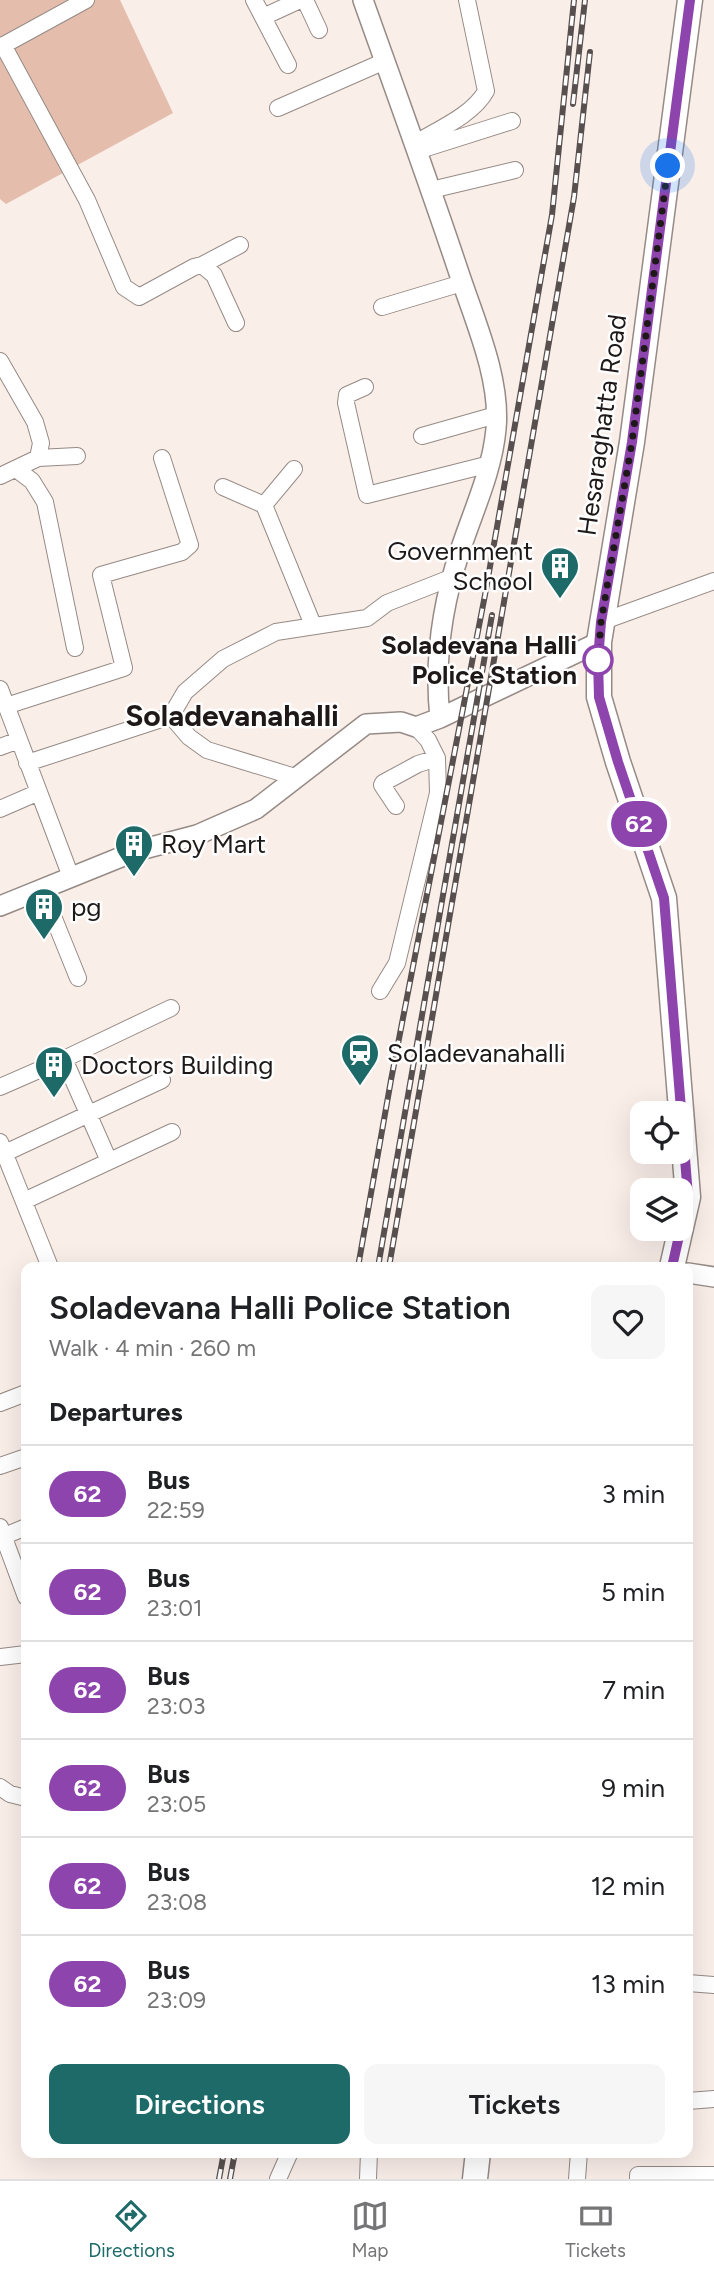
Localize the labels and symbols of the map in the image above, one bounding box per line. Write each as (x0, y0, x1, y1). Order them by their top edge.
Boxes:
your location (650, 148, 685, 183)
street label: Hesaraghatta Road (571, 312, 633, 538)
place label: Government School (387, 535, 533, 597)
building icon: Government School (539, 545, 581, 600)
place label: Soladevana Halli Police Station (381, 629, 577, 691)
marker: Soladevana Halli Police Station (583, 645, 613, 675)
district label: Soladevanahalli (125, 697, 339, 734)
line badge: 62 (608, 801, 670, 847)
building icon: Roy Mart (113, 823, 155, 878)
place label: Roy Mart (161, 828, 266, 860)
building icon: pg (23, 886, 65, 941)
place label: pg (71, 891, 102, 923)
station icon: Soladevanahalli (339, 1032, 381, 1087)
place label: Soladevanahalli (387, 1037, 566, 1069)
building icon: Doctors Building (33, 1044, 75, 1099)
place label: Doctors Building (81, 1049, 273, 1081)

